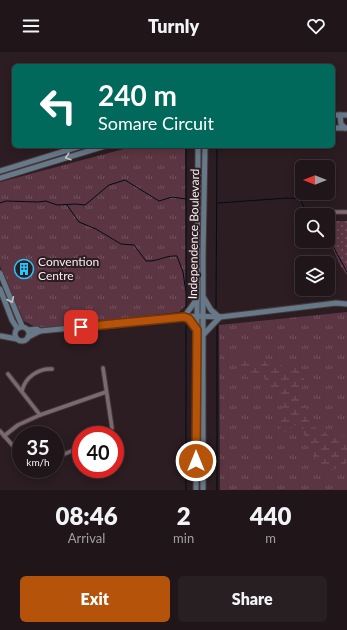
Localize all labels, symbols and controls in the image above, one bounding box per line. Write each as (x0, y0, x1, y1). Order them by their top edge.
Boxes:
icon: menu (20, 15, 42, 37)
text: Turnly (148, 15, 199, 37)
icon: heart (305, 15, 327, 37)
text: 240 m (98, 78, 177, 112)
icon: left (32, 80, 84, 132)
text: Somare Circuit (98, 112, 214, 134)
one-way arrow (64, 152, 71, 161)
north arrow (295, 160, 335, 200)
map controls (295, 160, 335, 296)
street label: Independence Boulevard (185, 169, 202, 299)
button: search (295, 208, 335, 248)
place label: Convention Centre (38, 254, 99, 283)
button: layers (295, 256, 335, 296)
building icon: Convention Centre (13, 258, 35, 280)
one-way arrow (6, 295, 14, 303)
pin (64, 310, 98, 344)
icon: arrive (70, 316, 92, 338)
speed limit sign: 40 (72, 426, 124, 478)
text: 35 (26, 435, 50, 459)
position arrow (175, 440, 217, 482)
text: km/h (26, 456, 50, 468)
text: 08:46 (56, 501, 118, 530)
text: 2 (177, 501, 191, 530)
text: 440 (250, 501, 291, 530)
text: Arrival (68, 530, 105, 546)
text: min (173, 530, 194, 546)
text: m (265, 530, 276, 546)
button: Exit (20, 576, 170, 622)
button: Share (178, 576, 327, 622)

